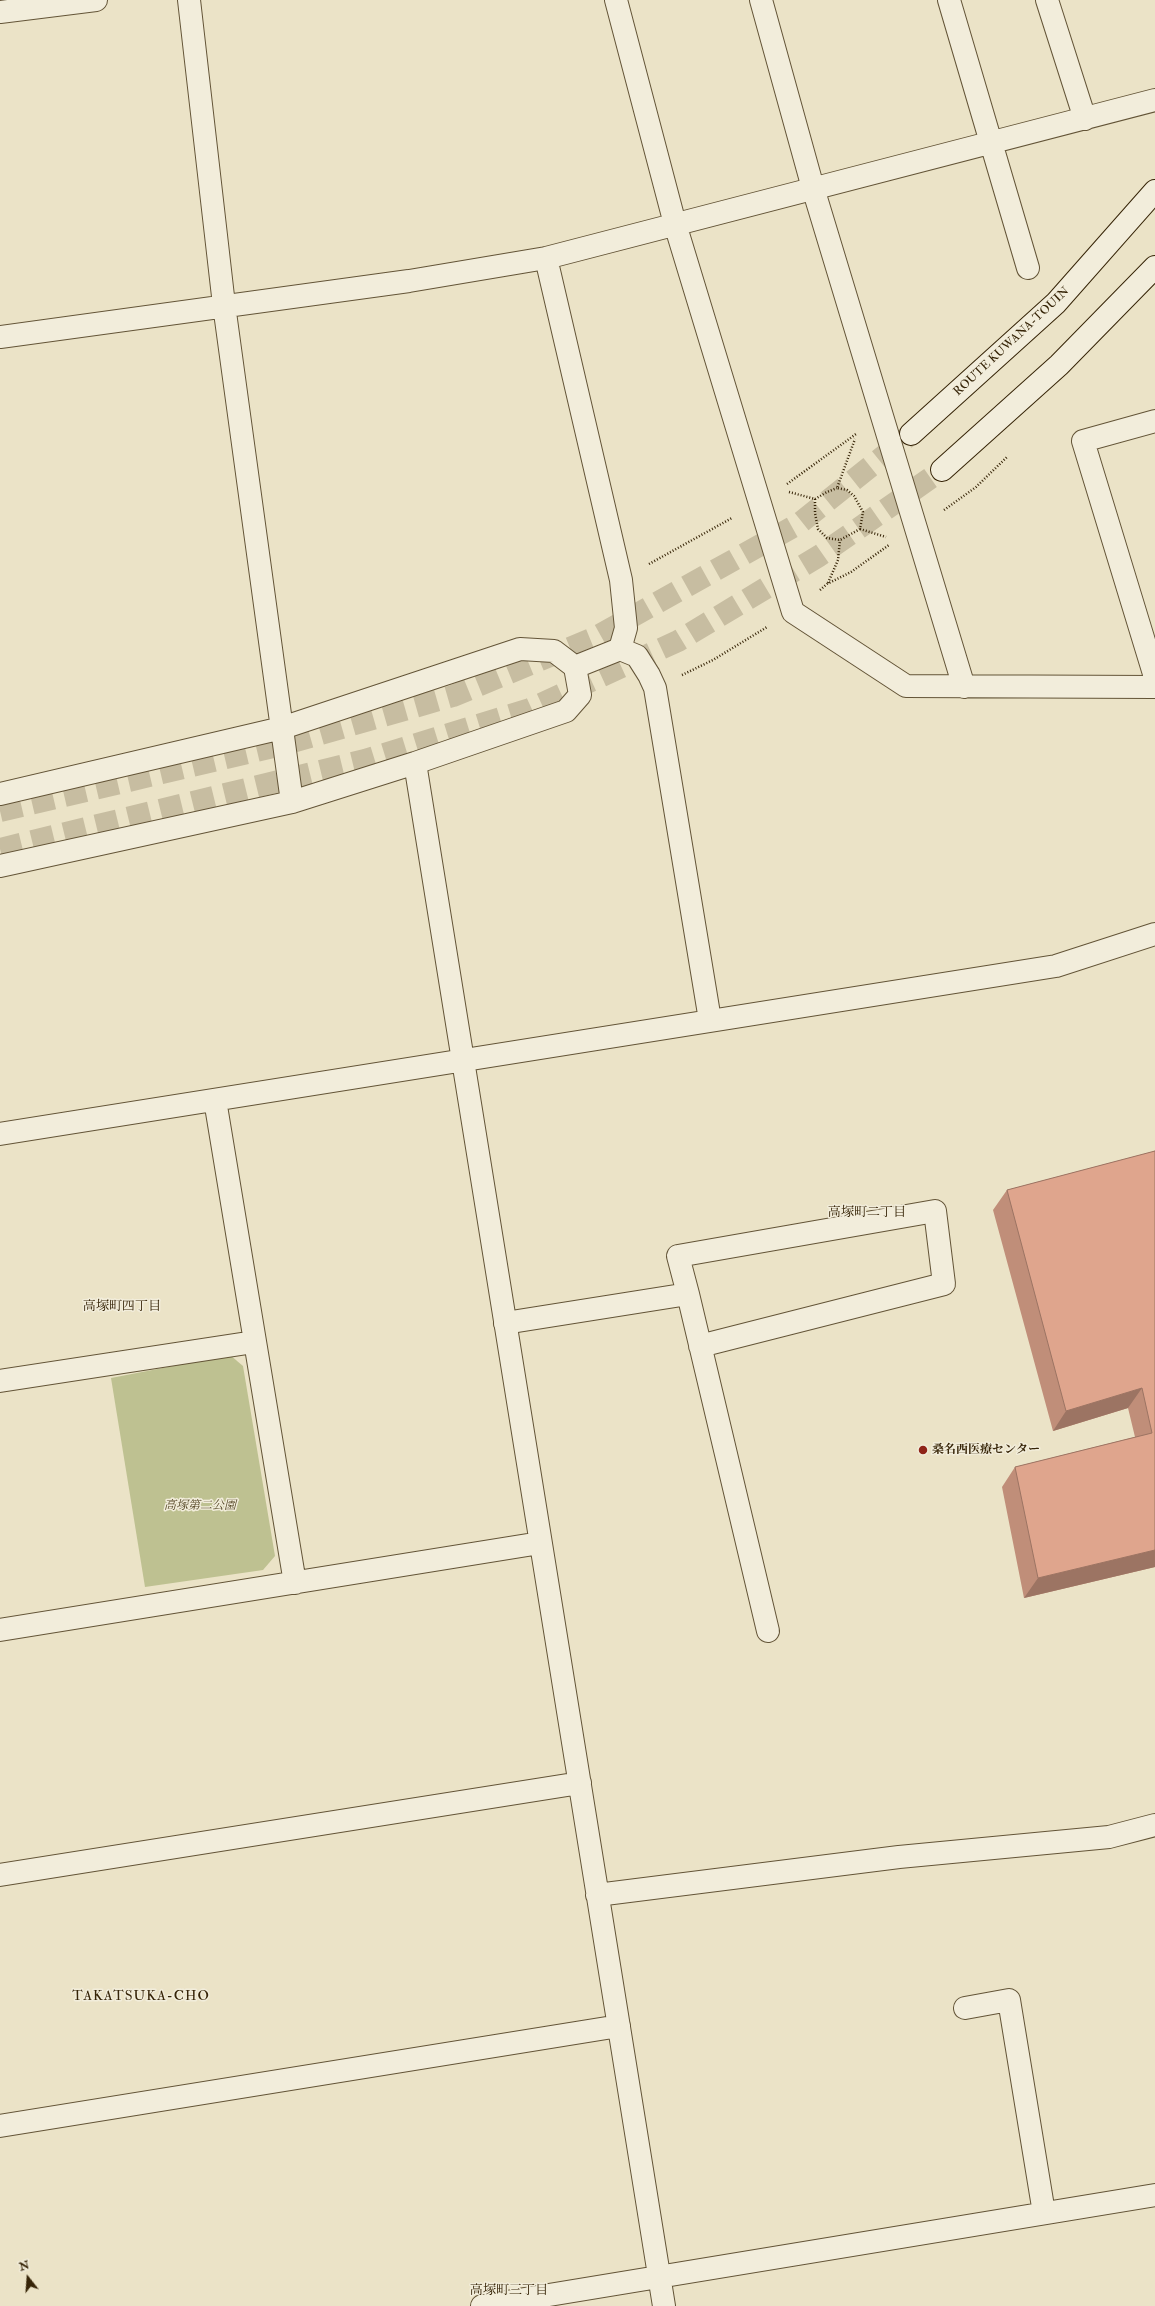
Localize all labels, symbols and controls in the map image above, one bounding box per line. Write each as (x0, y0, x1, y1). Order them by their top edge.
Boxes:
street label: ROUTE KUWANA-TOUIN (951, 285, 1073, 399)
district label: 高塚町二丁目 (828, 1205, 906, 1221)
district label: 高塚町四丁目 (83, 1299, 161, 1315)
place label: 桑名西医療センター (932, 1443, 1040, 1457)
marker: 桑名西医療センター (917, 1444, 929, 1456)
park label: 高塚第二公園 (164, 1499, 236, 1513)
district label: TAKATSUKA-CHO (72, 1989, 210, 2005)
north arrow (8, 2258, 48, 2298)
text: N (18, 2258, 31, 2274)
district label: 高塚町三丁目 (470, 2283, 548, 2299)

